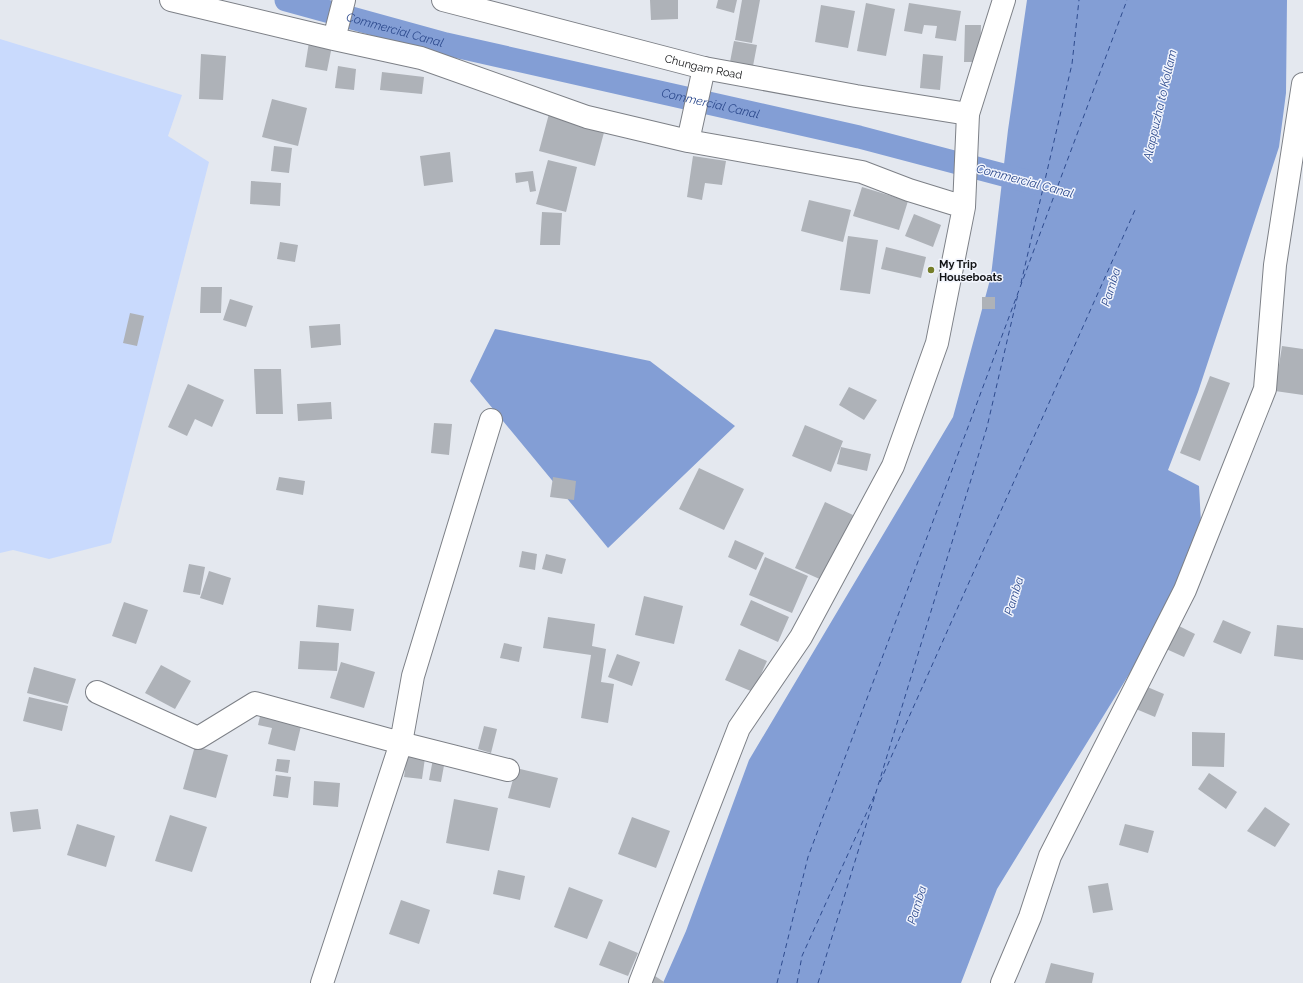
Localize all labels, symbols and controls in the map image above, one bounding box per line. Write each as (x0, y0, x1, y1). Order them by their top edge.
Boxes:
water label: Commercial Canal (345, 10, 445, 50)
water label: Alappuzha to Kollam (1140, 48, 1180, 163)
street label: Chungam Road (663, 52, 743, 82)
water label: Commercial Canal (660, 86, 761, 121)
water label: Commercial Canal (975, 161, 1075, 201)
place label: My Trip Houseboats (939, 258, 1003, 284)
marker: My Trip Houseboats (926, 265, 936, 275)
water label: Pamba (1099, 266, 1123, 308)
water label: Pamba (1002, 575, 1026, 617)
water label: Pamba (905, 884, 929, 926)

